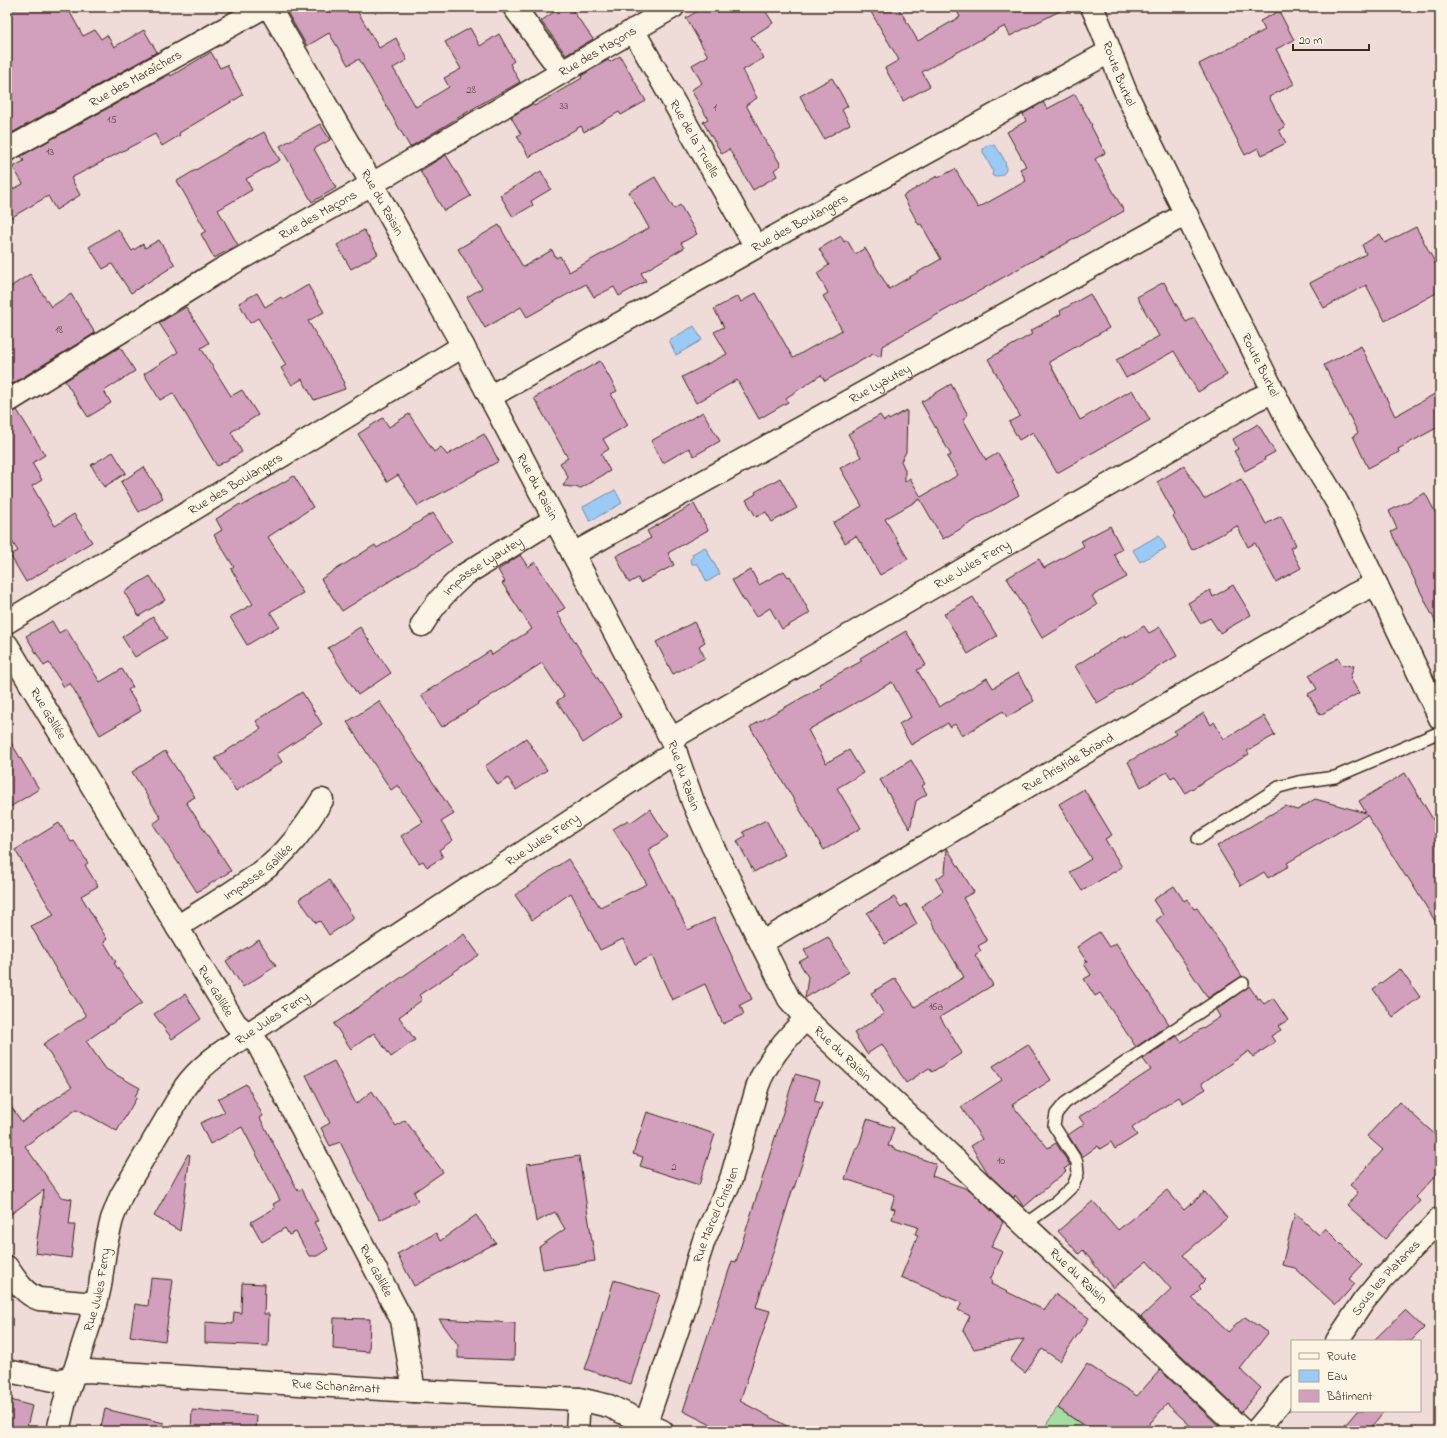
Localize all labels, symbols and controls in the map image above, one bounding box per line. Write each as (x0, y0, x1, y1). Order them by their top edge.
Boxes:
street label: Rue des Maçons (555, 21, 640, 82)
scale bar (1293, 26, 1369, 52)
text: 20 m (1299, 32, 1322, 50)
street label: Route Burkel (1098, 38, 1141, 110)
street label: Rue des Maraîchers (86, 45, 186, 112)
house number: 28 (466, 82, 476, 98)
street label: Rue de la Truelle (665, 96, 725, 182)
house number: 33 (559, 98, 569, 114)
house number: 1 (713, 100, 717, 116)
house number: 15 (107, 112, 117, 128)
house number: 13 (46, 144, 54, 160)
street label: Rue du Raisin (356, 166, 409, 239)
street label: Rue des Maçons (275, 185, 361, 245)
street label: Rue des Boulangers (748, 188, 852, 257)
house number: 18 (55, 322, 63, 338)
street label: Route Burkel (1237, 330, 1284, 400)
street label: Rue Lyautey (846, 359, 915, 408)
street label: Rue des Boulangers (184, 448, 287, 520)
street label: Rue du Raisin (512, 450, 563, 524)
street label: Impasse Lyautey (438, 532, 527, 600)
street label: Rue Jules Ferry (930, 535, 1014, 594)
street label: Rue Galilée (25, 684, 71, 743)
street label: Rue Aristide Briand (1018, 728, 1118, 797)
street label: Rue du Raisin (663, 738, 705, 814)
street label: Rue Jules Ferry (502, 808, 584, 871)
street label: Impasse Galilée (220, 839, 297, 905)
street label: Rue Galilée (193, 962, 239, 1021)
street label: Rue Jules Ferry (231, 987, 313, 1050)
house number: 16a (929, 999, 943, 1015)
street label: Rue du Raisin (810, 1022, 876, 1086)
house number: 10 (997, 1153, 1005, 1169)
house number: 2 (671, 1159, 677, 1175)
street label: Rue Marcel Christen (688, 1164, 744, 1265)
street label: Sous les Platanes (1347, 1235, 1425, 1320)
street label: Rue Galilée (354, 1241, 398, 1300)
street label: Rue du Raisin (1045, 1244, 1112, 1308)
street label: Rue Jules Ferry (78, 1247, 116, 1334)
legend (1291, 1340, 1421, 1412)
text: Route (1327, 1348, 1357, 1366)
text: Eau (1327, 1368, 1348, 1386)
street label: Rue Schanzmatt (291, 1374, 381, 1398)
text: Bâtiment (1326, 1388, 1372, 1406)

